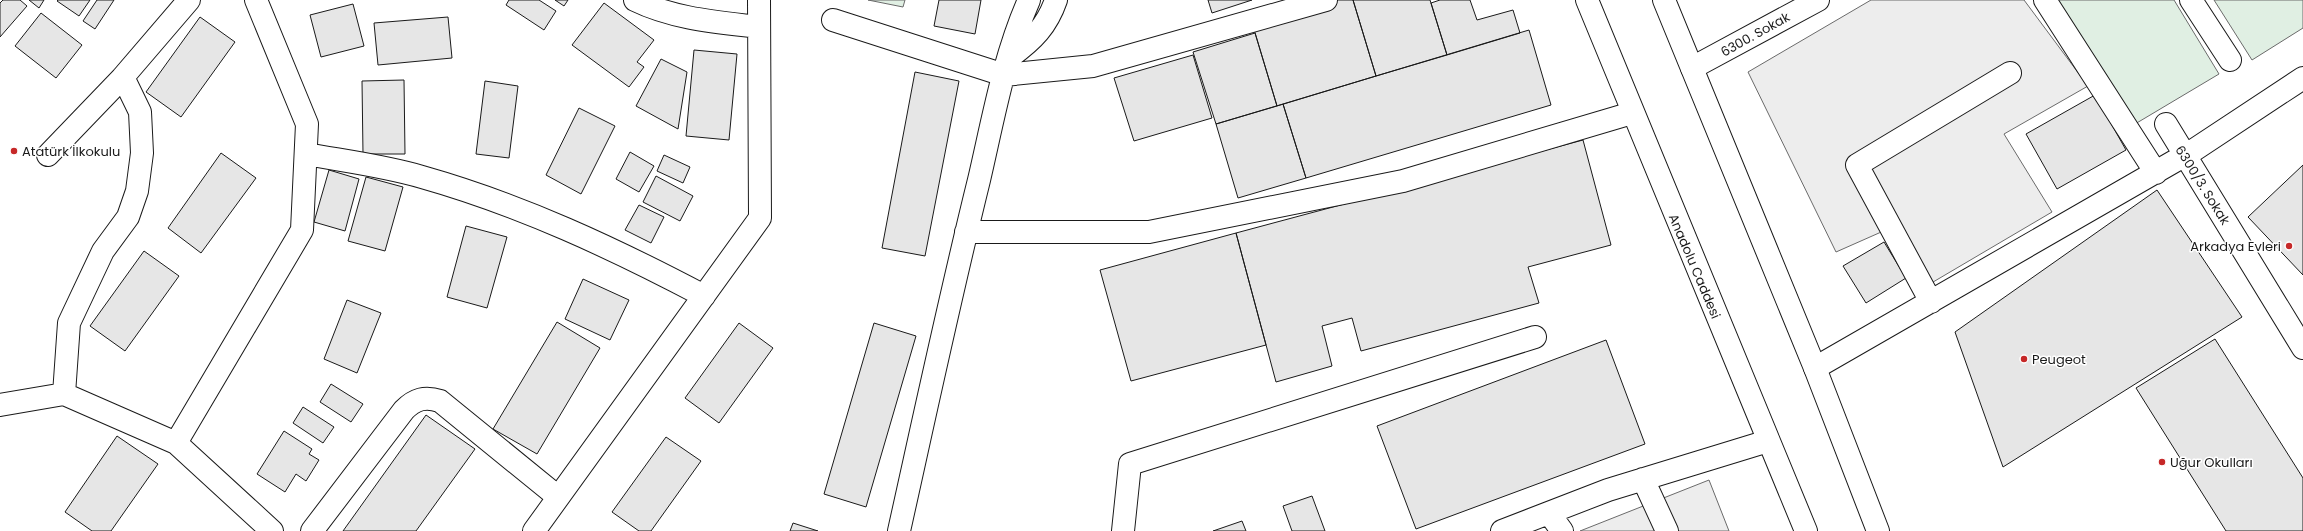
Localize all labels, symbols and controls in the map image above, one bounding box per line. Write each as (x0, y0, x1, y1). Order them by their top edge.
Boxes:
street label: 6300. Sokak (1717, 7, 1794, 61)
place label: Atatürk İlkokulu (22, 142, 120, 161)
street label: 6300/3. Sokak (2171, 142, 2235, 229)
marker: Atatürk İlkokulu (9, 146, 19, 156)
street label: Anadolu Caddesi (1664, 211, 1725, 322)
place label: Arkadya Evleri (2190, 237, 2281, 256)
marker: Arkadya Evleri (2284, 241, 2294, 251)
place label: Peugeot (2032, 350, 2086, 369)
marker: Peugeot (2019, 354, 2029, 364)
place label: Uğur Okulları (2170, 453, 2253, 472)
marker: Uğur Okulları (2157, 457, 2167, 467)

